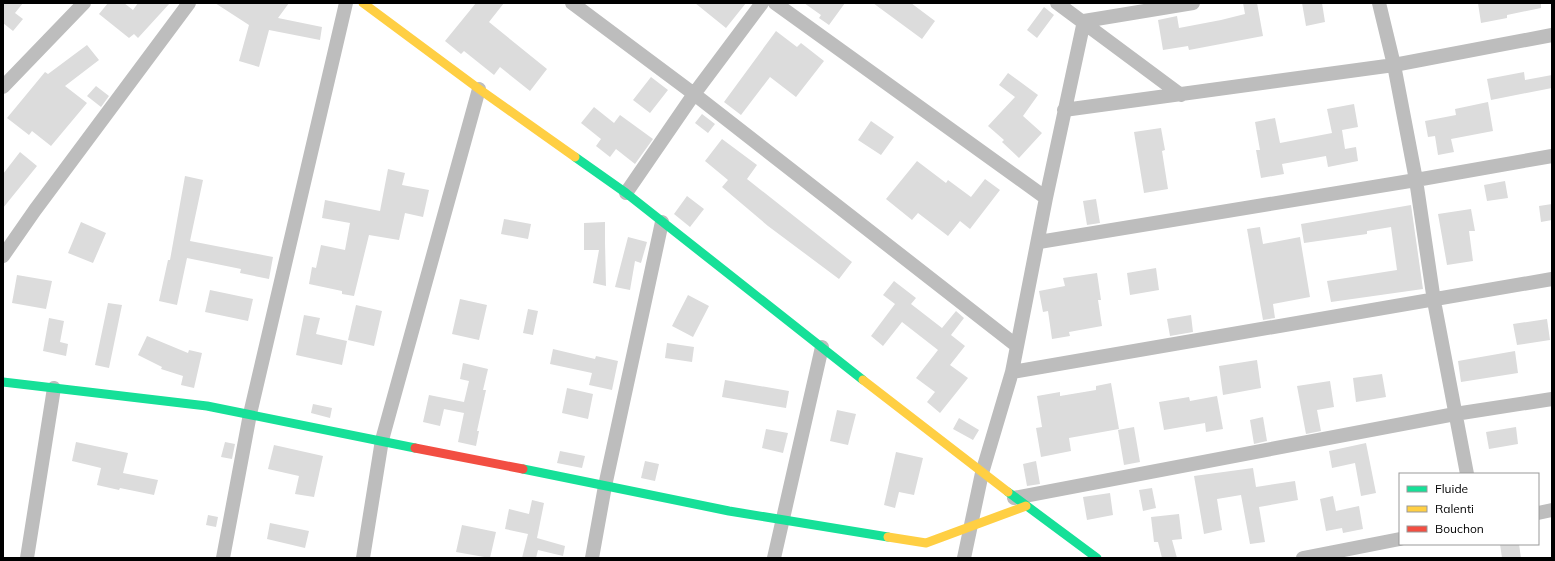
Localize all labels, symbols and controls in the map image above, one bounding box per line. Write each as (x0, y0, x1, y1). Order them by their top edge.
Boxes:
legend (1399, 473, 1539, 545)
text: Fluide (1435, 481, 1468, 496)
text: Ralenti (1435, 501, 1474, 516)
text: Bouchon (1435, 521, 1484, 536)

